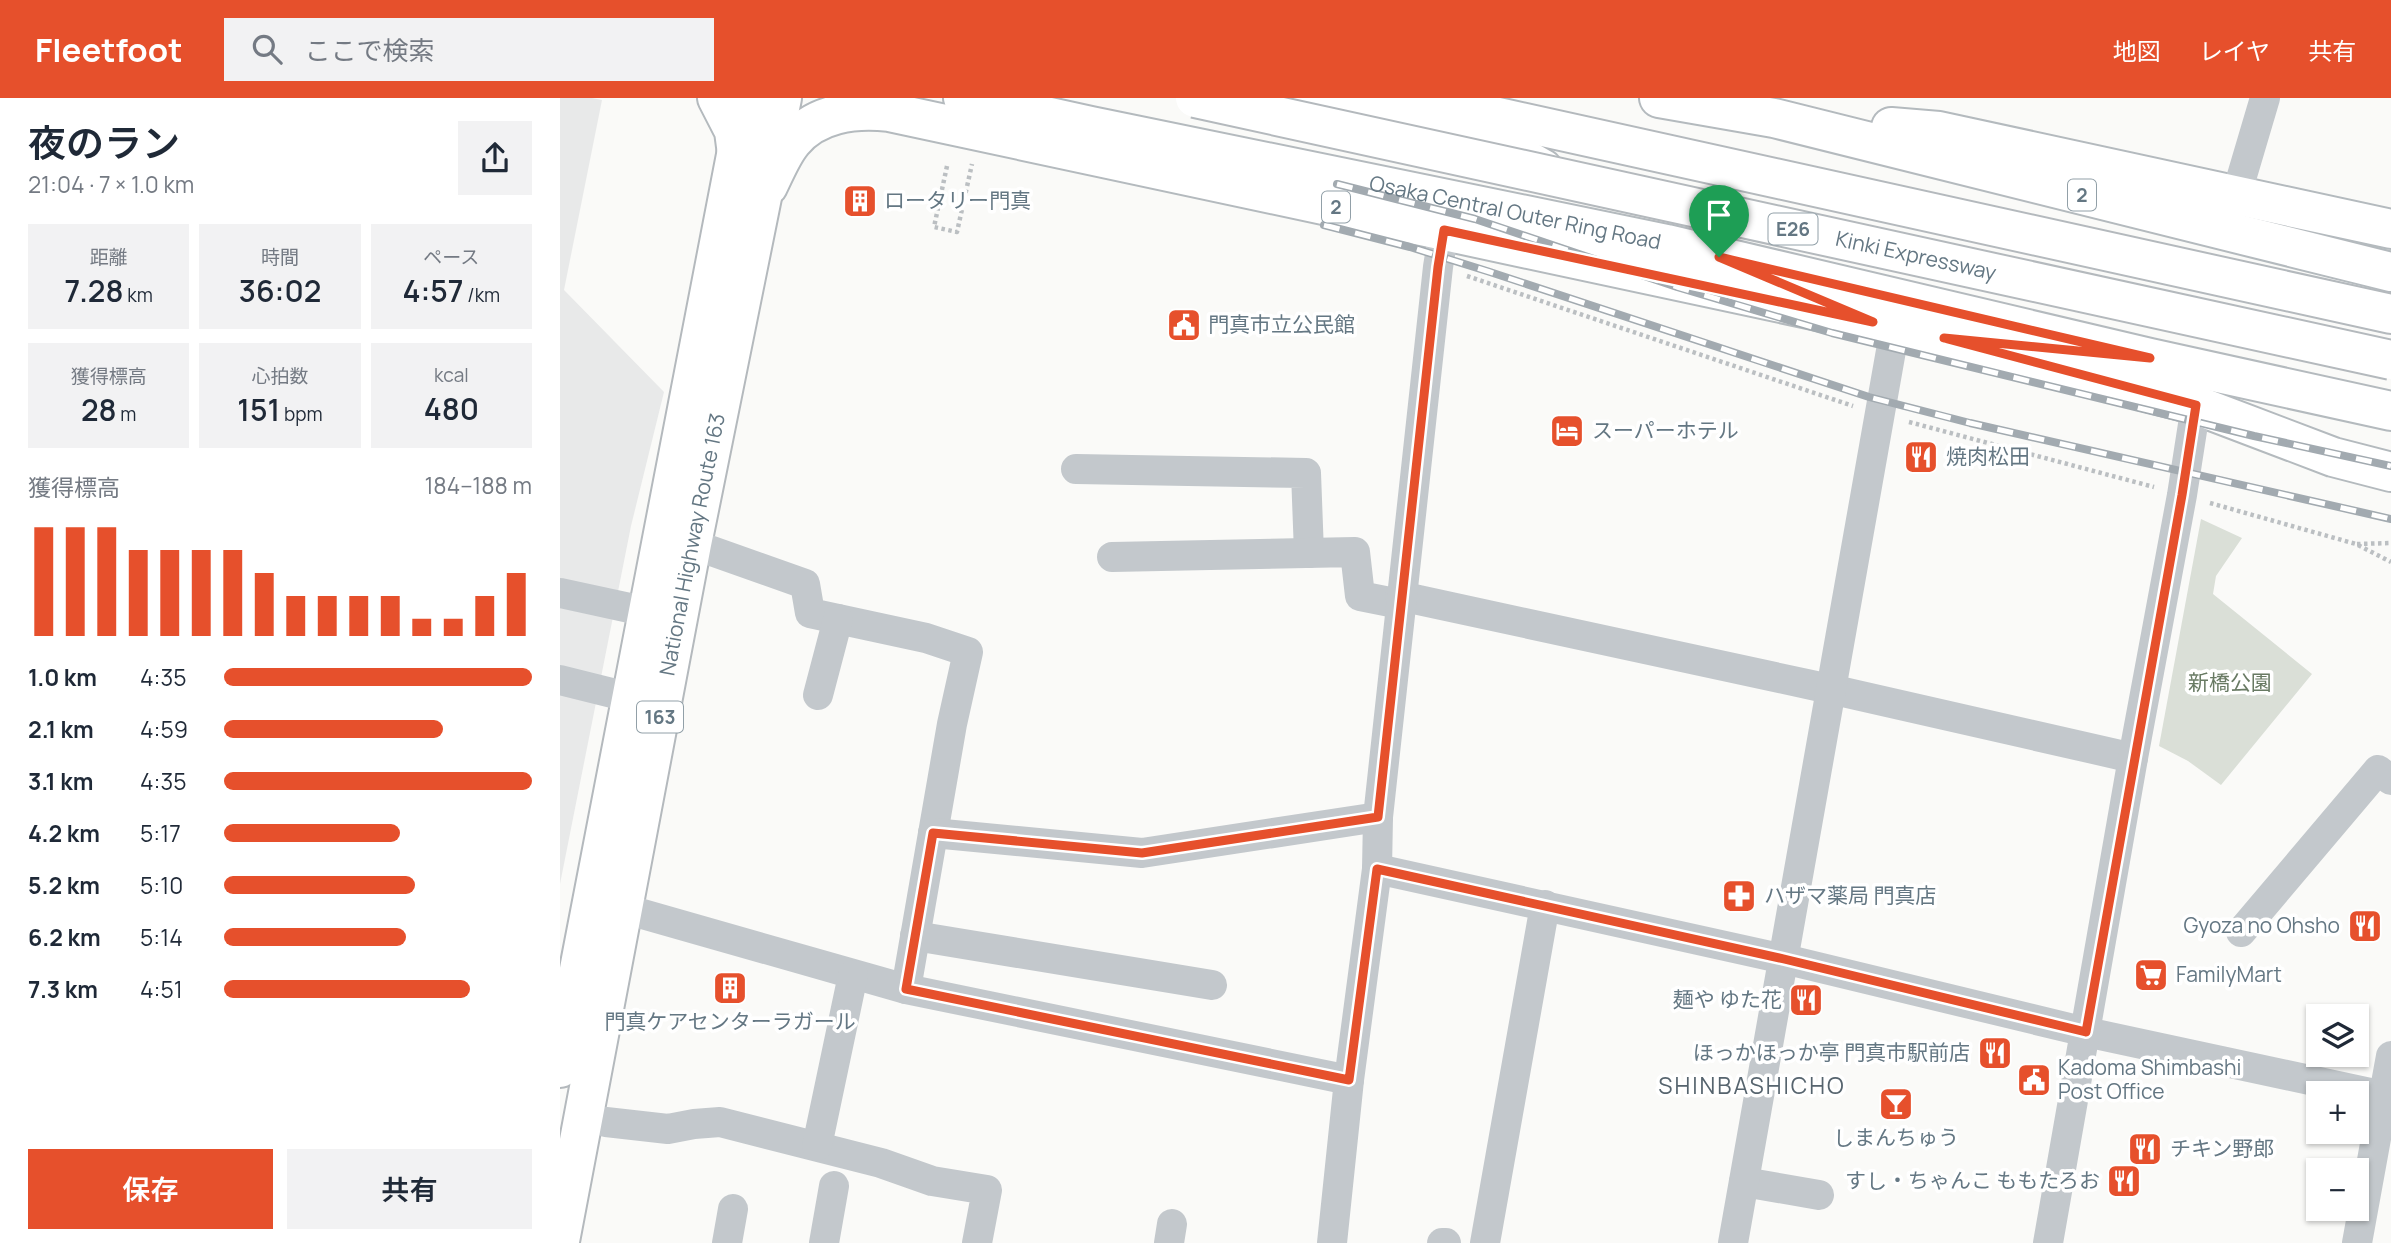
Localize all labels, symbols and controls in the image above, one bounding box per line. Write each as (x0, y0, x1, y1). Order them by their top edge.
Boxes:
search box (224, 18, 714, 81)
text: Fleetfoot (35, 27, 182, 72)
icon: search (248, 30, 286, 68)
text: ここで検索 (304, 32, 434, 68)
text: 地図 (2113, 34, 2161, 67)
text: レイヤ (2199, 34, 2270, 67)
text: 共有 (2308, 34, 2356, 67)
text: 夜のラン (28, 116, 180, 168)
button: share (458, 121, 532, 195)
text: 21:04 · 7 × 1.0 km (28, 168, 194, 200)
street label: Osaka Central Outer Ring Road (1367, 168, 1664, 255)
road number: 2 (2068, 180, 2096, 211)
building icon: ロータリー門真 (841, 182, 879, 220)
pin (1689, 185, 1749, 257)
place label: ロータリー門真 (884, 186, 1031, 214)
road number: 2 (1322, 192, 1350, 222)
icon: arrive (1700, 196, 1738, 234)
road number: E26 (1768, 214, 1818, 244)
street label: Kinki Expressway (1833, 224, 1999, 286)
text: 距離 (90, 244, 128, 270)
text: 時間 (261, 244, 299, 270)
text: ペース (423, 244, 479, 270)
text: 7.28 (65, 270, 123, 311)
text: 36:02 (239, 270, 321, 311)
text: 4:57 (402, 270, 464, 311)
text: km (123, 282, 153, 308)
text: /km (464, 282, 500, 308)
public building icon: 門真市立公民館 (1165, 306, 1203, 344)
place label: 門真市立公民館 (1208, 310, 1355, 338)
text: kcal (434, 362, 469, 388)
text: 獲得標高 (71, 363, 147, 389)
text: 心拍数 (251, 363, 309, 389)
text: 480 (424, 388, 479, 429)
text: 28 (81, 389, 117, 430)
text: 151 (237, 389, 280, 430)
text: m (117, 401, 136, 427)
text: bpm (280, 401, 323, 427)
street label: National Highway Route 163 (652, 411, 731, 678)
hotel icon: スーパーホテル (1548, 412, 1586, 450)
place label: スーパーホテル (1592, 416, 1739, 444)
restaurant icon: 焼肉松田 (1902, 438, 1940, 476)
place label: 焼肉松田 (1946, 442, 2030, 470)
text: 184–188 m (424, 469, 532, 501)
text: 獲得標高 (28, 471, 120, 503)
text: 1.0 km (28, 661, 97, 693)
text: 4:35 (140, 661, 186, 693)
park label: 新橋公園 (2188, 668, 2272, 696)
road number: 163 (637, 702, 683, 732)
text: 2.1 km (28, 713, 94, 745)
text: 4:59 (140, 713, 188, 745)
text: 3.1 km (28, 765, 93, 797)
text: 4:35 (140, 765, 186, 797)
text: 4.2 km (28, 817, 100, 849)
text: 5:17 (140, 817, 181, 849)
text: 5.2 km (28, 869, 100, 901)
text: 5:10 (140, 869, 183, 901)
pharmacy icon: ハザマ薬局 門真店 (1720, 877, 1758, 915)
place label: ハザマ薬局 門真店 (1764, 881, 1936, 909)
restaurant icon: Gyoza no Ohsho (2346, 907, 2384, 945)
place label: Gyoza no Ohsho (2184, 911, 2340, 939)
text: 6.2 km (28, 921, 101, 953)
text: 5:14 (140, 921, 183, 953)
supermarket icon: FamilyMart (2132, 956, 2170, 994)
place label: FamilyMart (2176, 960, 2282, 988)
building icon: 門真ケアセンターラガール (711, 969, 749, 1007)
text: 7.3 km (28, 973, 98, 1005)
text: 4:51 (140, 973, 183, 1005)
restaurant icon: 麺や ゆた花 (1787, 981, 1825, 1019)
place label: 麺や ゆた花 (1673, 985, 1782, 1013)
map controls (2306, 1004, 2369, 1221)
button: layers (2306, 1004, 2369, 1067)
place label: 門真ケアセンターラガール (604, 1007, 856, 1035)
restaurant icon: ほっかほっか亭 門真市駅前店 (1976, 1034, 2014, 1072)
place label: ほっかほっか亭 門真市駅前店 (1693, 1038, 1970, 1066)
place label: Kadoma Shimbashi Post Office (2058, 1053, 2241, 1105)
public building icon: Kadoma Shimbashi Post Office (2015, 1061, 2053, 1099)
district label: SHINBASHICHO (1658, 1069, 1846, 1101)
button: + (2306, 1081, 2369, 1144)
bar icon: しまんちゅう (1877, 1085, 1915, 1123)
place label: しまんちゅう (1833, 1123, 1959, 1151)
restaurant icon: チキン野郎 (2126, 1130, 2164, 1168)
place label: チキン野郎 (2170, 1134, 2274, 1162)
button: 保存 (28, 1149, 273, 1229)
button: 共有 (287, 1149, 532, 1229)
button: − (2306, 1158, 2369, 1221)
restaurant icon: すし・ちゃんこ ももたろお (2105, 1162, 2143, 1200)
place label: すし・ちゃんこ ももたろお (1845, 1166, 2100, 1194)

